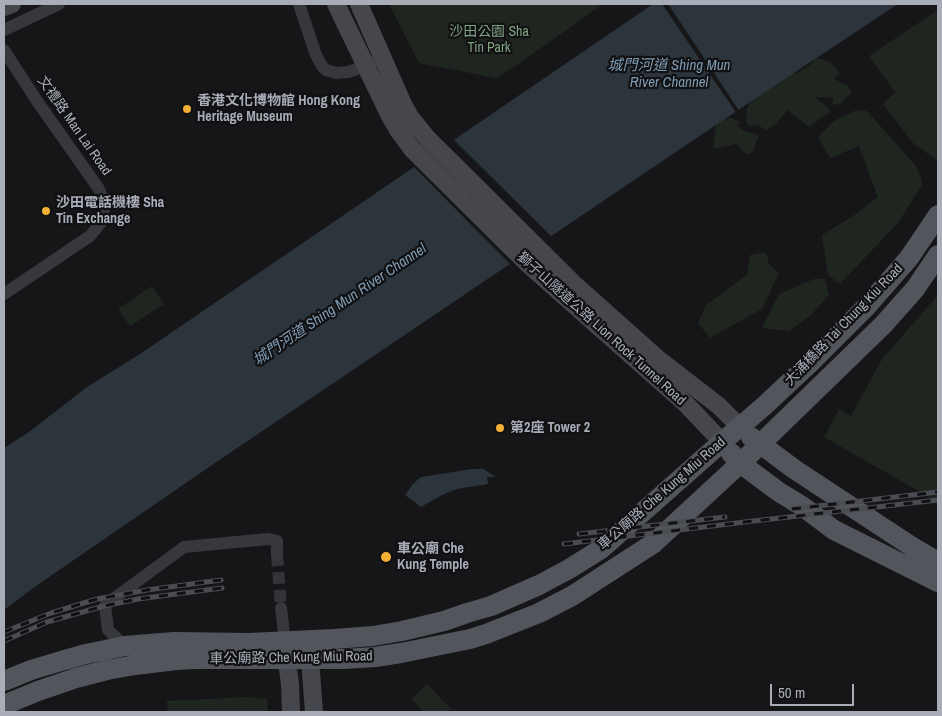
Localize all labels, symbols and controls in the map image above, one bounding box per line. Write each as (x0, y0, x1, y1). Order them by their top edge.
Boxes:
park label: 沙田公園 Sha Tin Park (449, 24, 529, 56)
water label: 城門河道 Shing Mun River Channel (608, 57, 730, 92)
street label: 文禮路 Man Lai Road (33, 73, 115, 179)
place label: 香港文化博物館 Hong Kong Heritage Museum (197, 93, 360, 125)
marker: 香港文化博物館 Hong Kong Heritage Museum (181, 103, 193, 115)
place label: 沙田電話機樓 Sha Tin Exchange (56, 195, 164, 228)
marker: 沙田電話機樓 Sha Tin Exchange (40, 205, 52, 217)
water label: 城門河道 Shing Mun River Channel (250, 240, 430, 370)
street label: 獅子山隧道公路 Lion Rock Tunnel Road (513, 249, 689, 409)
street label: 大涌橋路 Tai Chung Kiu Road (781, 261, 907, 389)
place label: 第2座 Tower 2 (510, 420, 590, 436)
marker: 第2座 Tower 2 (494, 422, 506, 434)
street label: 車公廟路 Che Kung Miu Road (595, 434, 729, 554)
place label: 車公廟 Che Kung Temple (397, 541, 469, 574)
marker: 車公廟 Che Kung Temple (379, 550, 393, 564)
street label: 車公廟路 Che Kung Miu Road (209, 648, 373, 668)
scale bar (772, 674, 856, 706)
text: 50 m (778, 682, 805, 703)

